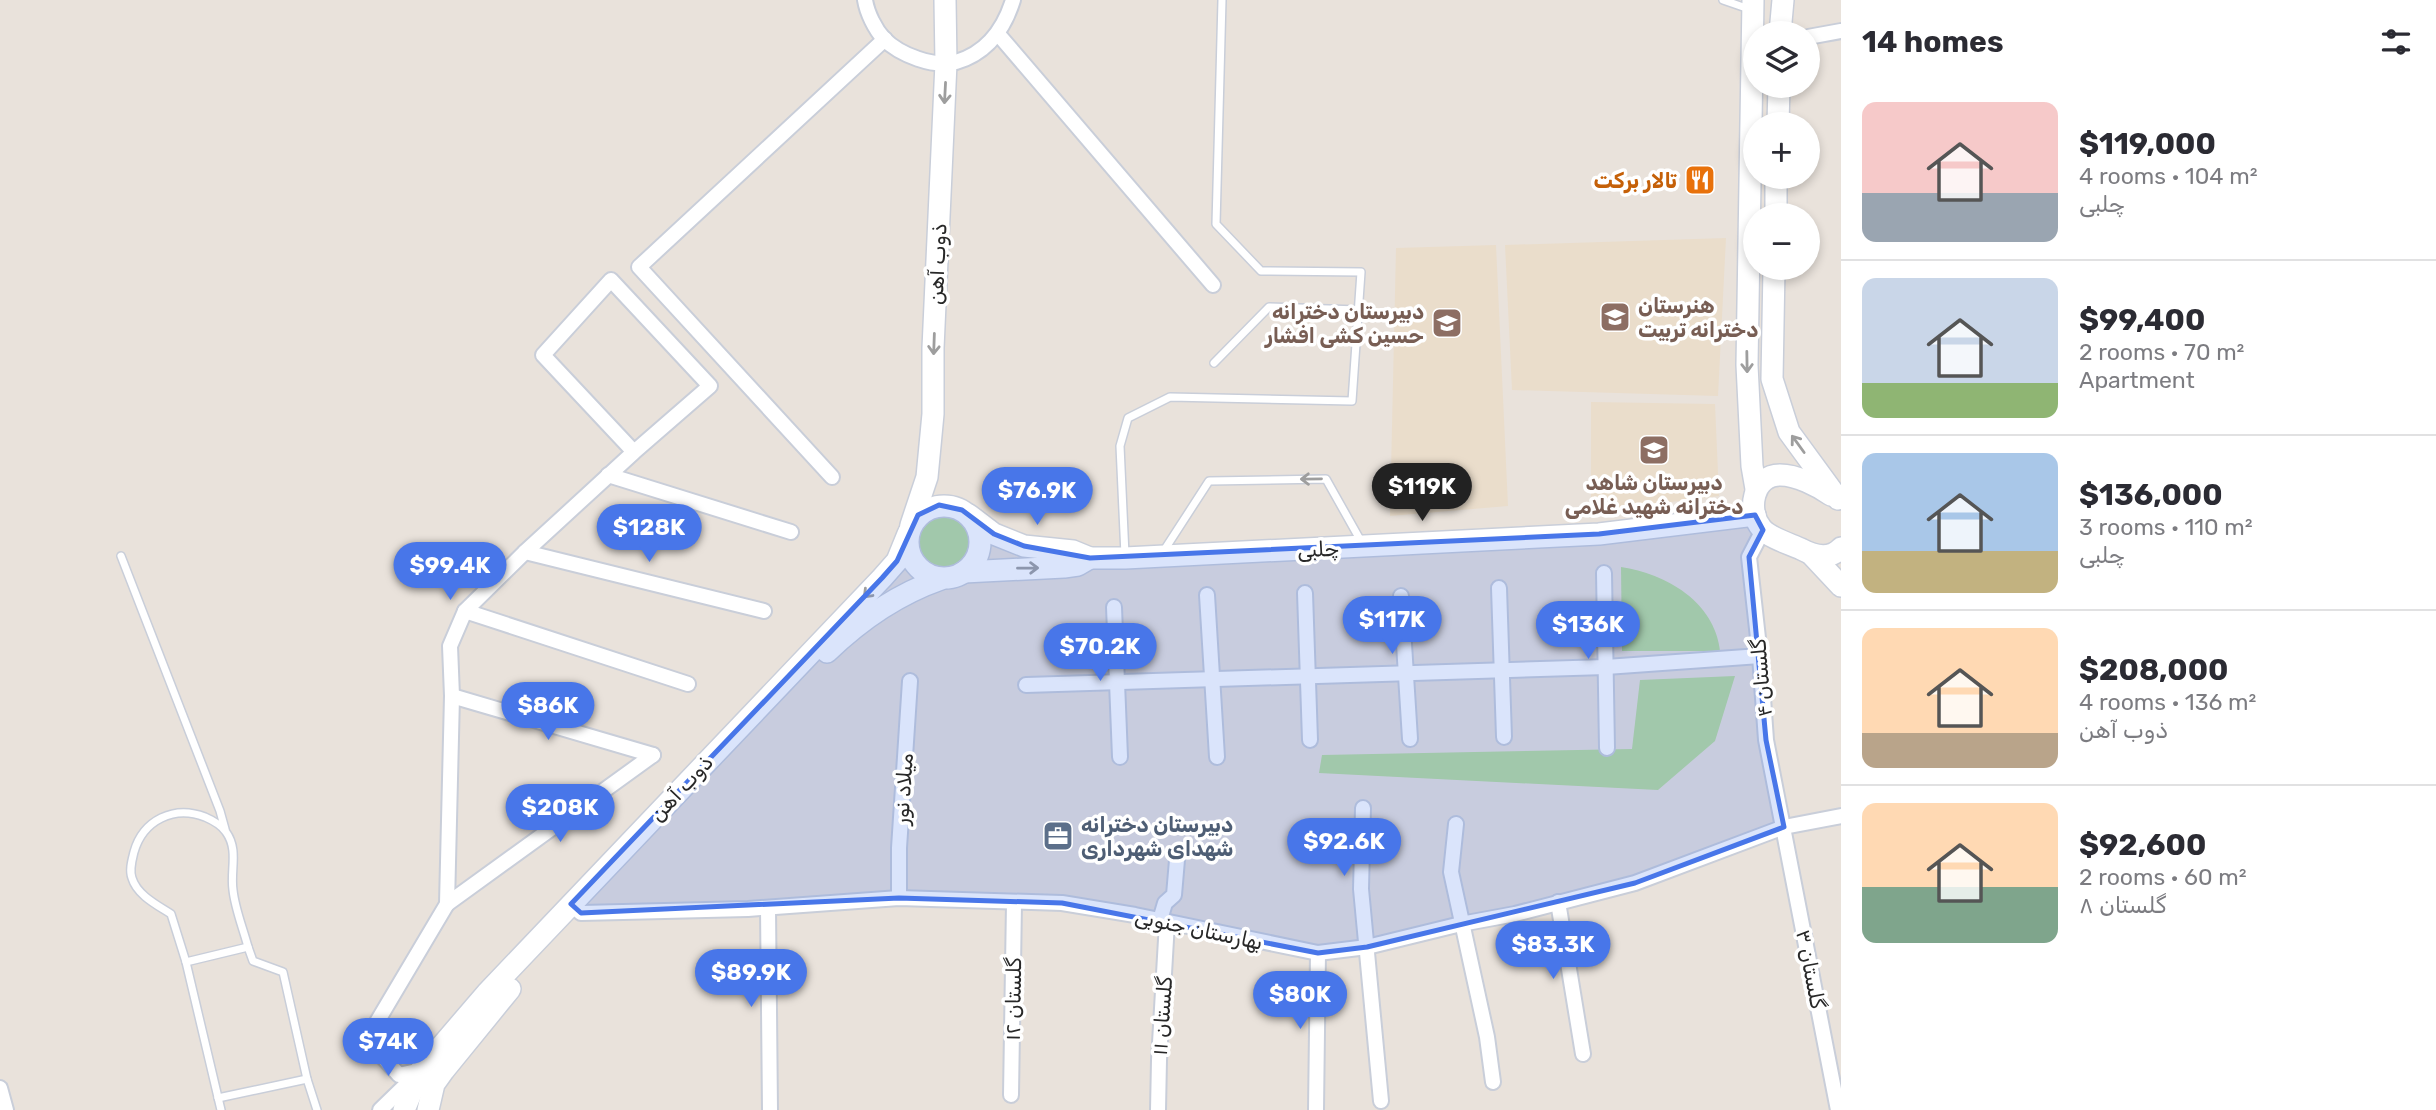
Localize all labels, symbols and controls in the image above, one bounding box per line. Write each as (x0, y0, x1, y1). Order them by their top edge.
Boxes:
map controls (1743, 21, 1820, 280)
button: layers (1743, 21, 1820, 98)
icon: filters (2377, 23, 2415, 61)
text: 14 homes (1862, 24, 2004, 60)
one-way arrow (938, 81, 951, 104)
button: + (1743, 112, 1820, 189)
text: $119,000 (2079, 126, 2216, 162)
icon: home (1918, 130, 2002, 214)
text: 4 rooms · 104 m² (2079, 162, 2258, 190)
restaurant icon: تالار برکت (1683, 163, 1717, 197)
place label: تالار برکت (1593, 168, 1677, 194)
text: چلبی (2079, 190, 2125, 218)
button: − (1743, 203, 1820, 280)
street label: ذوب آهن (922, 223, 953, 305)
place label: هنرستان دخترانه تربیت (1638, 293, 1758, 343)
place label: دبیرستان دخترانه حسین کشی افشار (1263, 299, 1424, 348)
school or university icon: هنرستان دخترانه تربیت (1598, 300, 1632, 334)
text: $99,400 (2079, 302, 2205, 338)
school or university icon: دبیرستان دخترانه حسین کشی افشار (1430, 306, 1464, 340)
icon: home (1918, 306, 2002, 390)
one-way arrow (927, 333, 940, 356)
text: 2 rooms · 70 m² (2079, 338, 2244, 366)
one-way arrow (1740, 350, 1754, 373)
text: Apartment (2079, 366, 2195, 394)
school or university icon: دبیرستان شاهد دخترانه شهید غلامی (1637, 433, 1671, 467)
one-way arrow (1790, 435, 1805, 454)
pin: $119K (1373, 463, 1471, 523)
pin: $76.9K (980, 468, 1094, 527)
place label: دبیرستان شاهد دخترانه شهید غلامی (1565, 470, 1743, 520)
text: $119K (1388, 472, 1456, 500)
one-way arrow (1299, 473, 1322, 486)
text: $76.9K (998, 476, 1076, 504)
text: $136,000 (2079, 477, 2223, 513)
icon: home (1918, 481, 2002, 565)
pin: $128K (600, 504, 698, 564)
text: $128K (613, 513, 685, 541)
text: 3 rooms · 110 m² (2079, 513, 2253, 541)
street label: چلبی (1296, 535, 1340, 564)
text: چلبی (2079, 541, 2125, 569)
pin: $99.4K (393, 542, 507, 602)
text: $99.4K (410, 551, 491, 579)
one-way arrow (1016, 561, 1039, 575)
one-way arrow (862, 581, 879, 598)
pin: $117K (1343, 596, 1441, 656)
pin: $136K (1539, 602, 1637, 661)
text: $117K (1359, 605, 1425, 633)
text: $136K (1552, 610, 1624, 638)
pin: $70.2K (1043, 624, 1157, 683)
text: $70.2K (1060, 632, 1140, 660)
street label: گلستان ۴ (1745, 637, 1777, 718)
text: $208,000 (2079, 652, 2228, 688)
icon: home (1918, 656, 2002, 740)
pin: $86K (507, 682, 589, 742)
text: 4 rooms · 136 m² (2079, 688, 2256, 716)
text: $86K (517, 691, 579, 719)
text: ذوب آهن (2079, 716, 2168, 744)
street label: ذوب آهن (644, 750, 719, 827)
street label: میلاد نور (888, 752, 918, 828)
pin: $208K (511, 784, 609, 844)
text: $208K (522, 793, 598, 821)
place label: دبیرستان دخترانه شهدای شهرداری (1081, 812, 1233, 862)
pin: $92.6K (1287, 818, 1401, 878)
office icon: دبیرستان دخترانه شهدای شهرداری (1041, 819, 1075, 853)
text: $92.6K (1303, 827, 1385, 855)
text: $92,600 (2079, 827, 2206, 863)
icon: home (1918, 831, 2002, 915)
text: 2 rooms · 60 m² (2079, 863, 2247, 891)
text: گلستان ۸ (2079, 891, 2166, 919)
street label: بهارستان جنوبی (1133, 903, 1265, 955)
pin: $83.3K (1496, 922, 1610, 981)
street label: گلستان ۳ (1791, 927, 1831, 1011)
text: $83.3K (1511, 930, 1595, 958)
pin: $89.9K (694, 950, 808, 1009)
street label: گلستان ۱۲ (1000, 957, 1026, 1041)
text: $89.9K (711, 958, 791, 986)
pin: $80K (1259, 972, 1341, 1031)
street label: گلستان ۱۱ (1147, 975, 1177, 1056)
text: $80K (1269, 980, 1331, 1008)
pin: $74K (347, 1018, 429, 1078)
text: $74K (359, 1027, 417, 1055)

